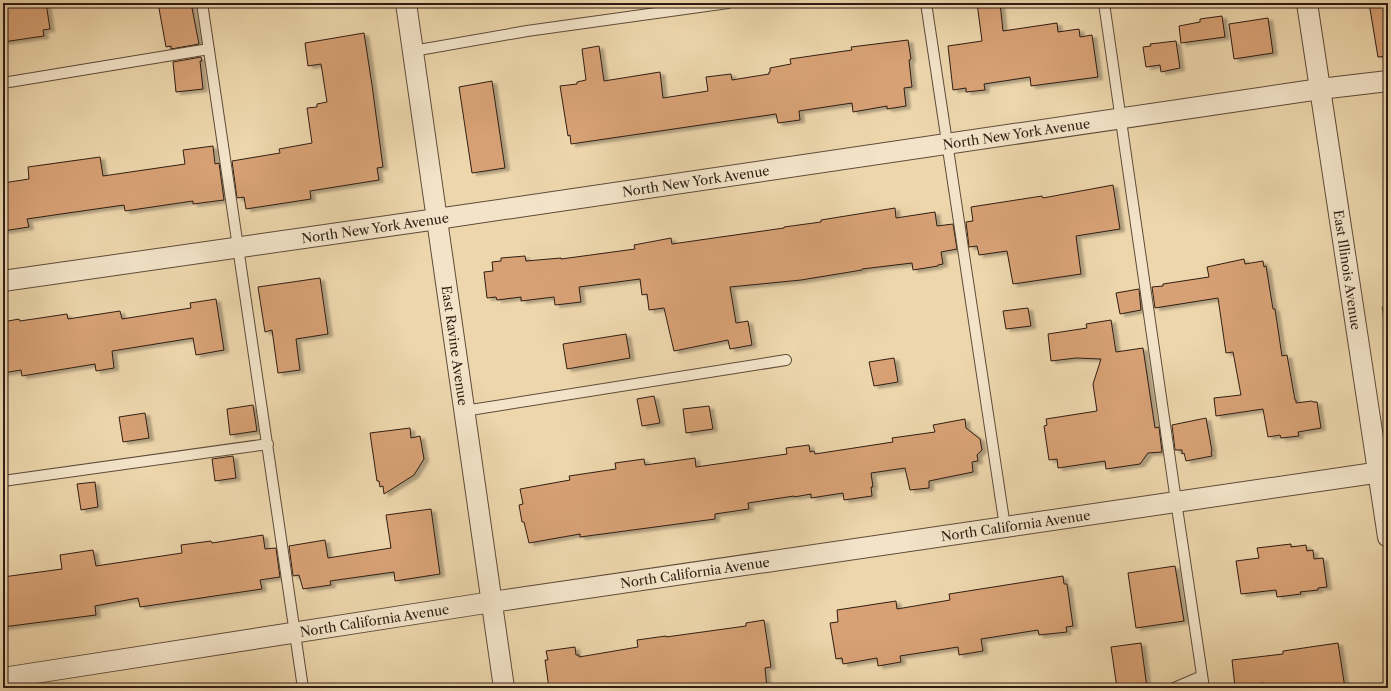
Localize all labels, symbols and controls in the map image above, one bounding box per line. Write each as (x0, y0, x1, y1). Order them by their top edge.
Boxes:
street label: North New York Avenue (942, 115, 1091, 152)
street label: North New York Avenue (621, 162, 770, 200)
street label: North New York Avenue (301, 209, 450, 246)
street label: East Illinois Avenue (1331, 209, 1364, 331)
street label: East Ravine Avenue (439, 284, 472, 407)
street label: North California Avenue (940, 507, 1091, 544)
street label: North California Avenue (619, 553, 771, 591)
street label: North California Avenue (299, 601, 450, 640)

